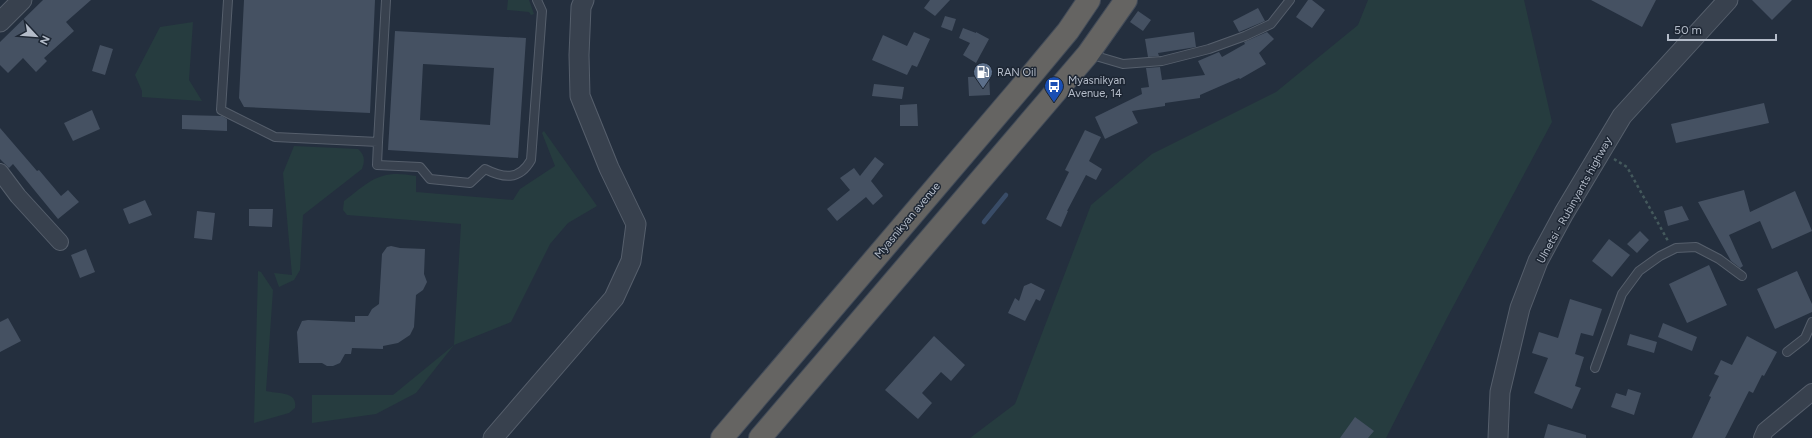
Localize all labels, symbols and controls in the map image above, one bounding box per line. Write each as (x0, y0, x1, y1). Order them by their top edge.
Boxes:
north arrow (16, 16, 56, 56)
scale bar (1668, 16, 1776, 42)
text: 50 m (1674, 23, 1702, 37)
text: N (37, 33, 52, 47)
fuel station icon: RAN Oil (972, 61, 994, 89)
place label: RAN Oil (997, 66, 1036, 79)
place label: Myasnikyan Avenue, 14 (1068, 74, 1125, 100)
bus stop icon: Myasnikyan Avenue, 14 (1043, 75, 1065, 103)
street label: Ulnetsi - Rubinyants highway (1534, 135, 1615, 266)
street label: Myasnikyan avenue (872, 180, 943, 261)

